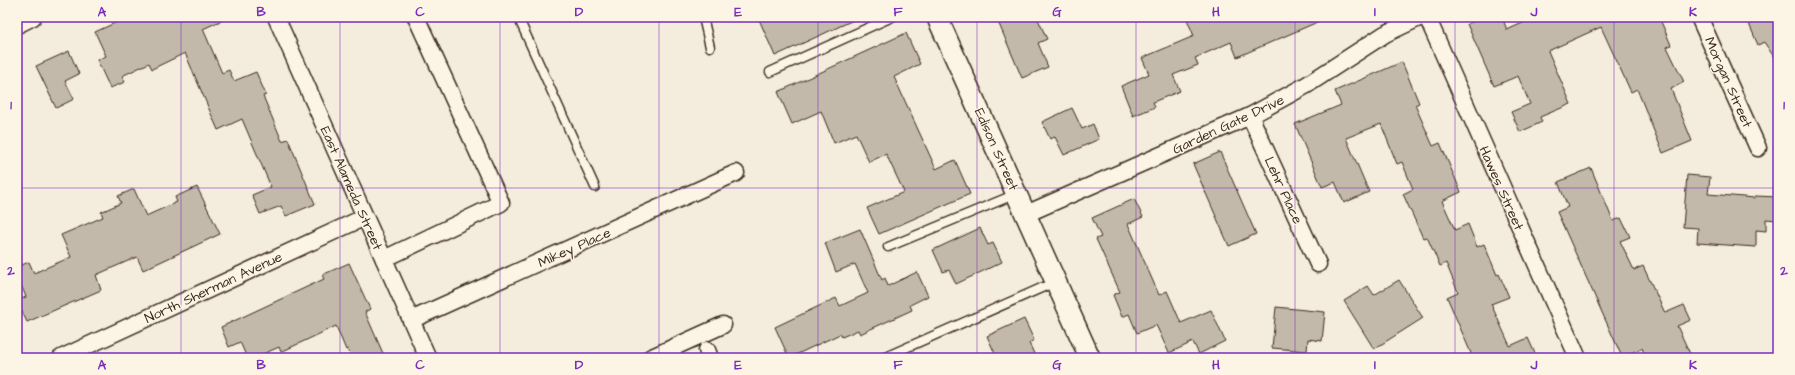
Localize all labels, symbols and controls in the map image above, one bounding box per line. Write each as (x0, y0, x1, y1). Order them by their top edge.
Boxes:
text: A (98, 3, 107, 21)
text: B (256, 3, 266, 21)
text: C (415, 3, 425, 21)
text: D (575, 3, 584, 21)
text: E (734, 3, 742, 21)
text: F (893, 3, 903, 21)
text: G (1052, 3, 1062, 21)
text: H (1212, 3, 1220, 21)
text: I (1374, 3, 1376, 21)
text: J (1530, 3, 1538, 21)
text: K (1689, 3, 1697, 21)
street label: Morgan Street (1699, 34, 1757, 131)
street label: Garden Gate Drive (1169, 90, 1288, 160)
text: 1 (10, 96, 12, 114)
text: 1 (1783, 96, 1785, 114)
street label: Edison Street (969, 105, 1023, 194)
street label: East Alameda Street (315, 123, 388, 254)
street label: Hawes Street (1474, 143, 1529, 234)
street label: Lehr Place (1259, 153, 1308, 228)
street label: Mikey Place (535, 223, 614, 273)
street label: North Sherman Avenue (141, 247, 286, 329)
text: 2 (6, 262, 15, 280)
text: 2 (1779, 262, 1788, 280)
text: A (98, 356, 107, 374)
text: B (256, 356, 266, 374)
text: C (415, 356, 425, 374)
text: D (575, 356, 584, 374)
text: E (734, 356, 742, 374)
text: F (893, 356, 903, 374)
text: G (1052, 356, 1062, 374)
text: H (1212, 356, 1220, 374)
text: I (1374, 356, 1376, 374)
text: J (1530, 356, 1538, 374)
text: K (1689, 356, 1697, 374)

